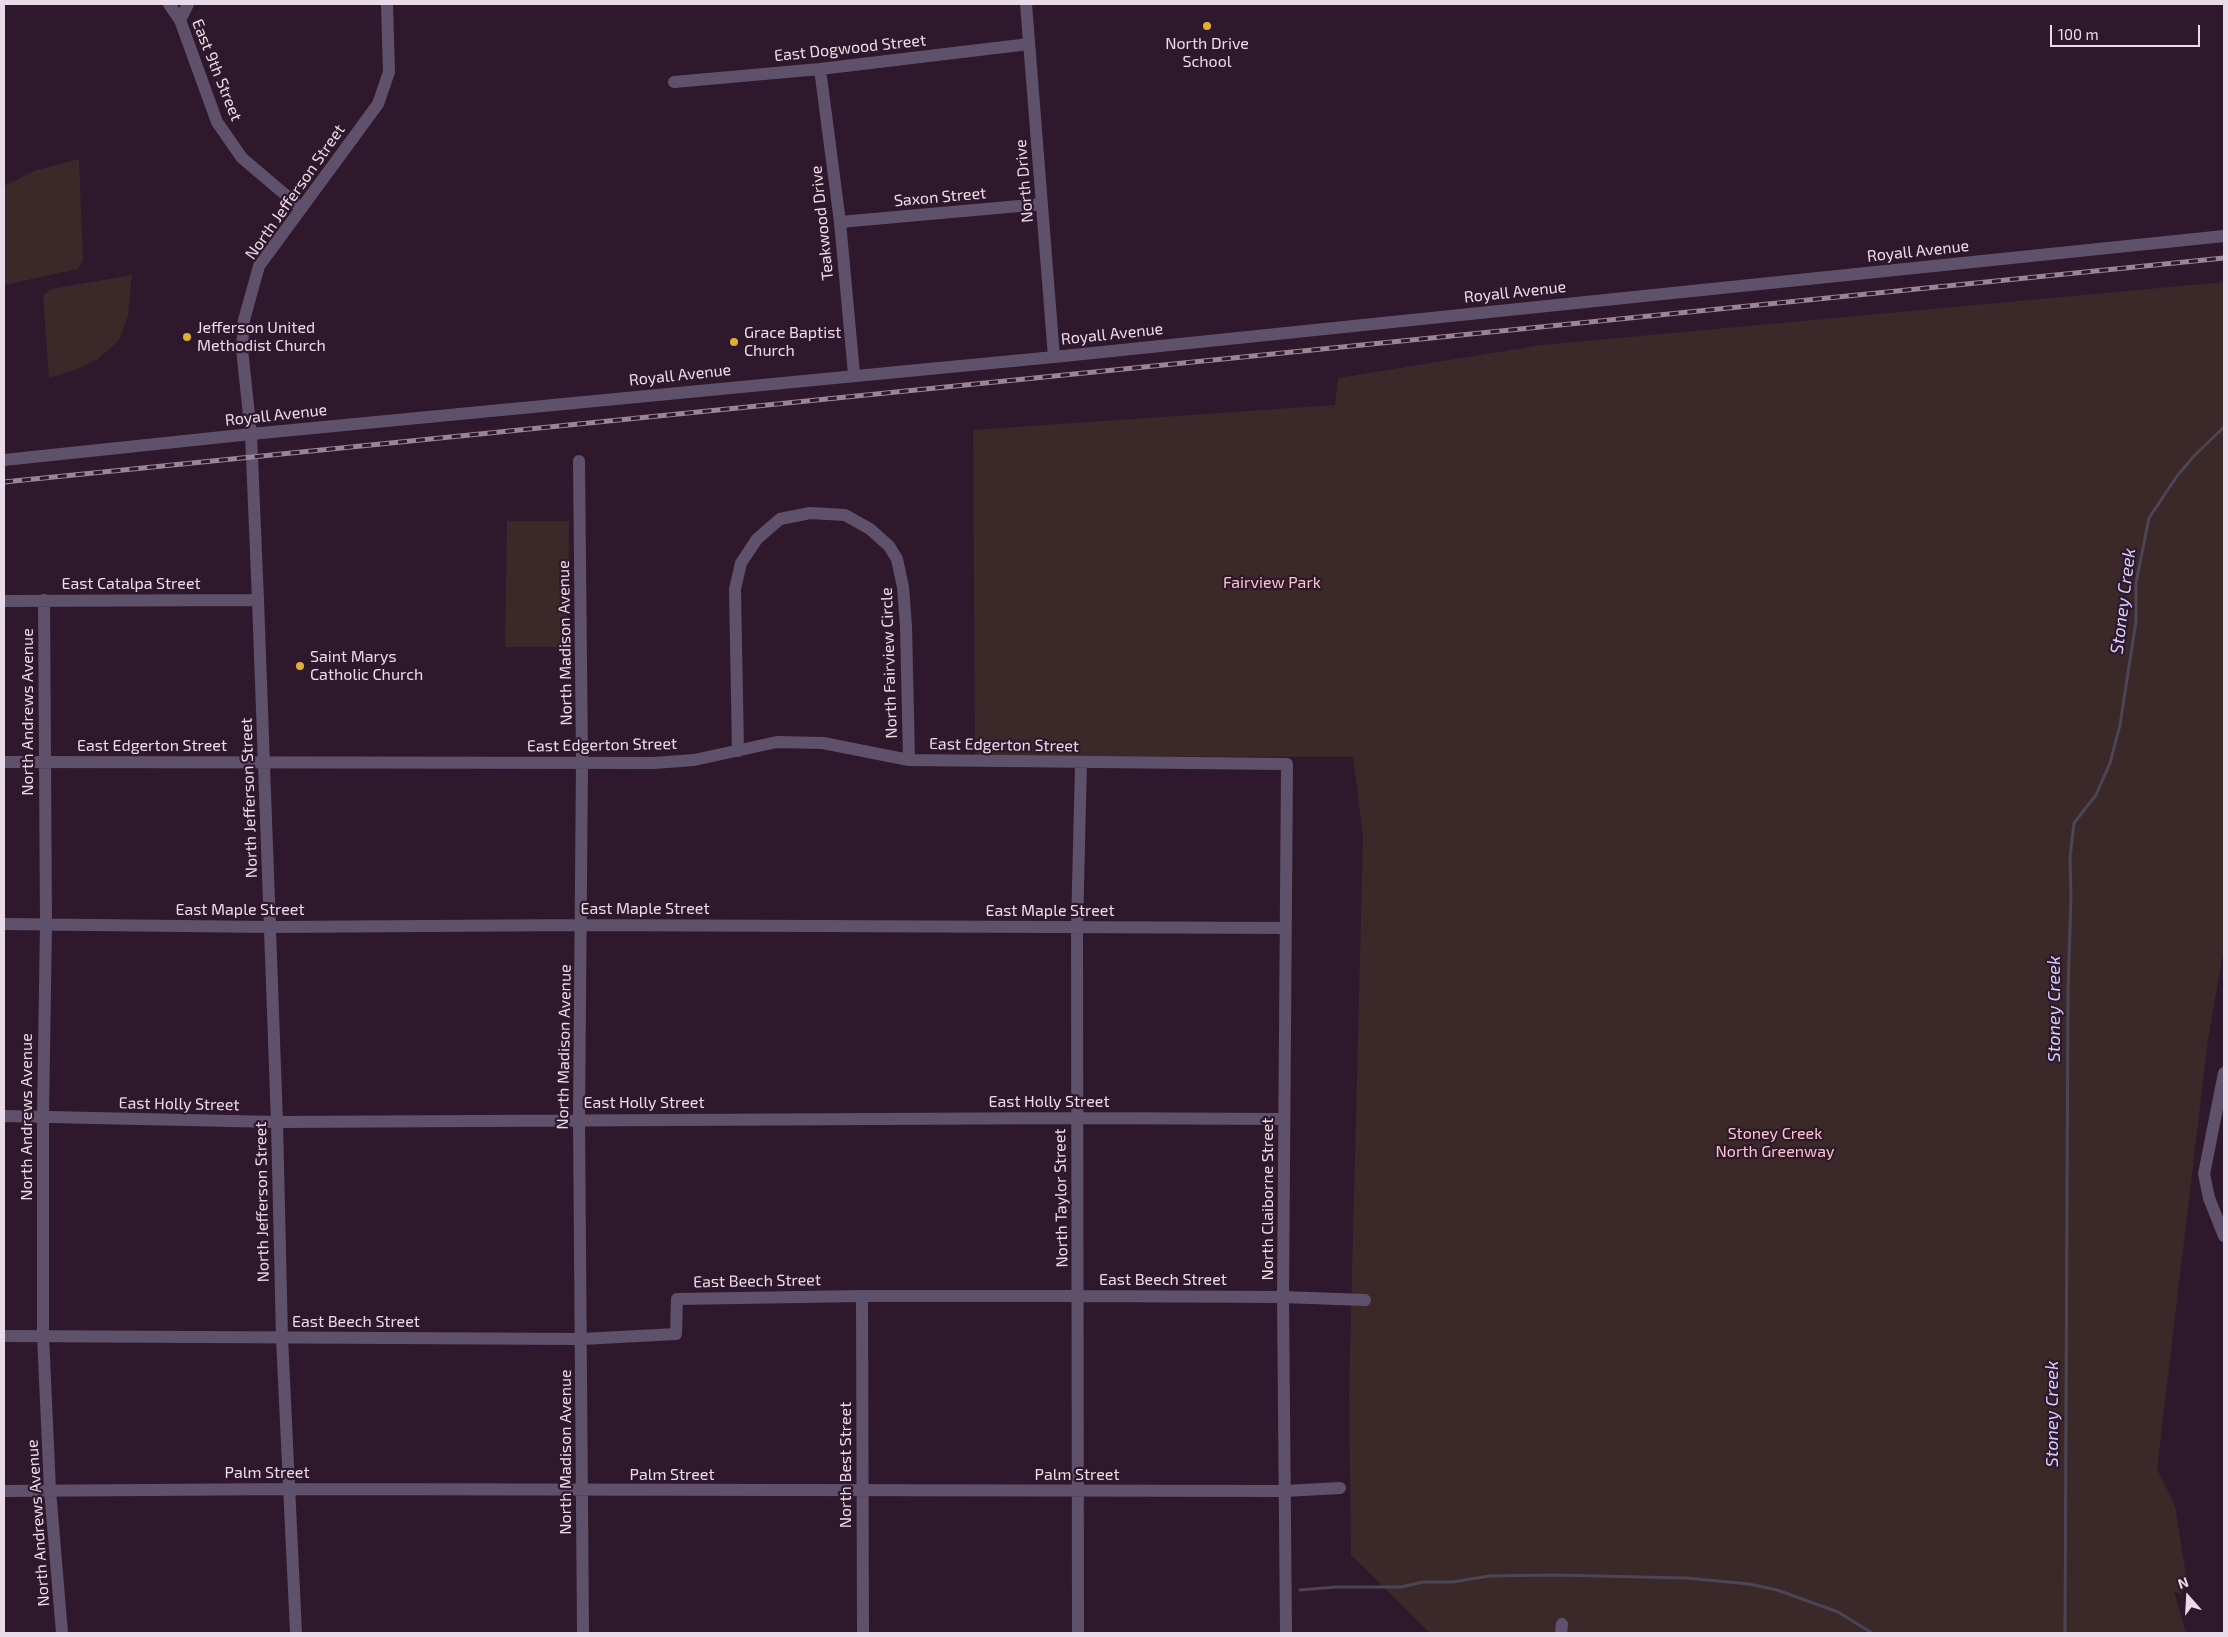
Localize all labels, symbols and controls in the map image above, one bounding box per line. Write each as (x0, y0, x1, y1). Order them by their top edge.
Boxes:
scale bar (2053, 15, 2203, 47)
street label: East 9th Street (188, 16, 246, 124)
marker: North Drive School (1201, 20, 1213, 32)
text: 100 m (2058, 25, 2099, 43)
street label: East Dogwood Street (773, 30, 927, 66)
place label: North Drive School (1165, 34, 1249, 72)
street label: North Jefferson Street (241, 121, 349, 263)
street label: North Drive (1011, 138, 1037, 224)
street label: Teakwood Drive (806, 165, 838, 281)
street label: Saxon Street (893, 183, 987, 211)
street label: Royall Avenue (1866, 236, 1970, 266)
street label: Royall Avenue (1463, 277, 1567, 307)
place label: Jefferson United Methodist Church (197, 318, 326, 356)
street label: Royall Avenue (1060, 319, 1164, 349)
place label: Grace Baptist Church (744, 323, 841, 361)
marker: Jefferson United Methodist Church (181, 331, 193, 343)
marker: Grace Baptist Church (728, 336, 740, 348)
street label: Royall Avenue (628, 360, 732, 390)
street label: Royall Avenue (224, 400, 328, 430)
water label: Stoney Creek (2106, 547, 2140, 655)
street label: North Madison Avenue (554, 560, 576, 726)
park label: Fairview Park (1223, 573, 1321, 593)
street label: East Catalpa Street (61, 574, 201, 594)
street label: North Fairview Circle (877, 587, 901, 739)
street label: North Andrews Avenue (18, 628, 38, 796)
place label: Saint Marys Catholic Church (310, 647, 423, 685)
marker: Saint Marys Catholic Church (294, 660, 306, 672)
street label: North Jefferson Street (237, 717, 261, 879)
street label: East Edgerton Street (527, 734, 677, 756)
street label: East Edgerton Street (929, 734, 1079, 756)
street label: East Edgerton Street (77, 736, 227, 756)
street label: East Maple Street (580, 899, 710, 919)
street label: East Maple Street (175, 900, 305, 920)
street label: East Maple Street (985, 901, 1115, 921)
water label: Stoney Creek (2043, 956, 2065, 1062)
street label: North Madison Avenue (553, 964, 575, 1130)
street label: North Andrews Avenue (17, 1033, 37, 1201)
street label: East Holly Street (989, 1092, 1109, 1112)
street label: East Holly Street (118, 1093, 240, 1115)
street label: East Holly Street (584, 1093, 704, 1113)
street label: North Claiborne Street (1258, 1118, 1278, 1280)
street label: North Jefferson Street (251, 1122, 273, 1282)
park label: Stoney Creek North Greenway (1716, 1124, 1834, 1162)
street label: North Taylor Street (1050, 1128, 1072, 1268)
street label: East Beech Street (693, 1270, 821, 1292)
street label: East Beech Street (1099, 1270, 1227, 1290)
street label: East Beech Street (292, 1312, 420, 1332)
water label: Stoney Creek (2041, 1361, 2063, 1467)
street label: North Madison Avenue (556, 1369, 576, 1535)
street label: North Best Street (836, 1402, 856, 1528)
street label: North Andrews Avenue (23, 1439, 53, 1607)
street label: Palm Street (225, 1463, 309, 1483)
street label: Palm Street (630, 1465, 714, 1485)
street label: Palm Street (1035, 1465, 1119, 1485)
north arrow (2163, 1572, 2213, 1622)
text: N (2175, 1573, 2190, 1592)

